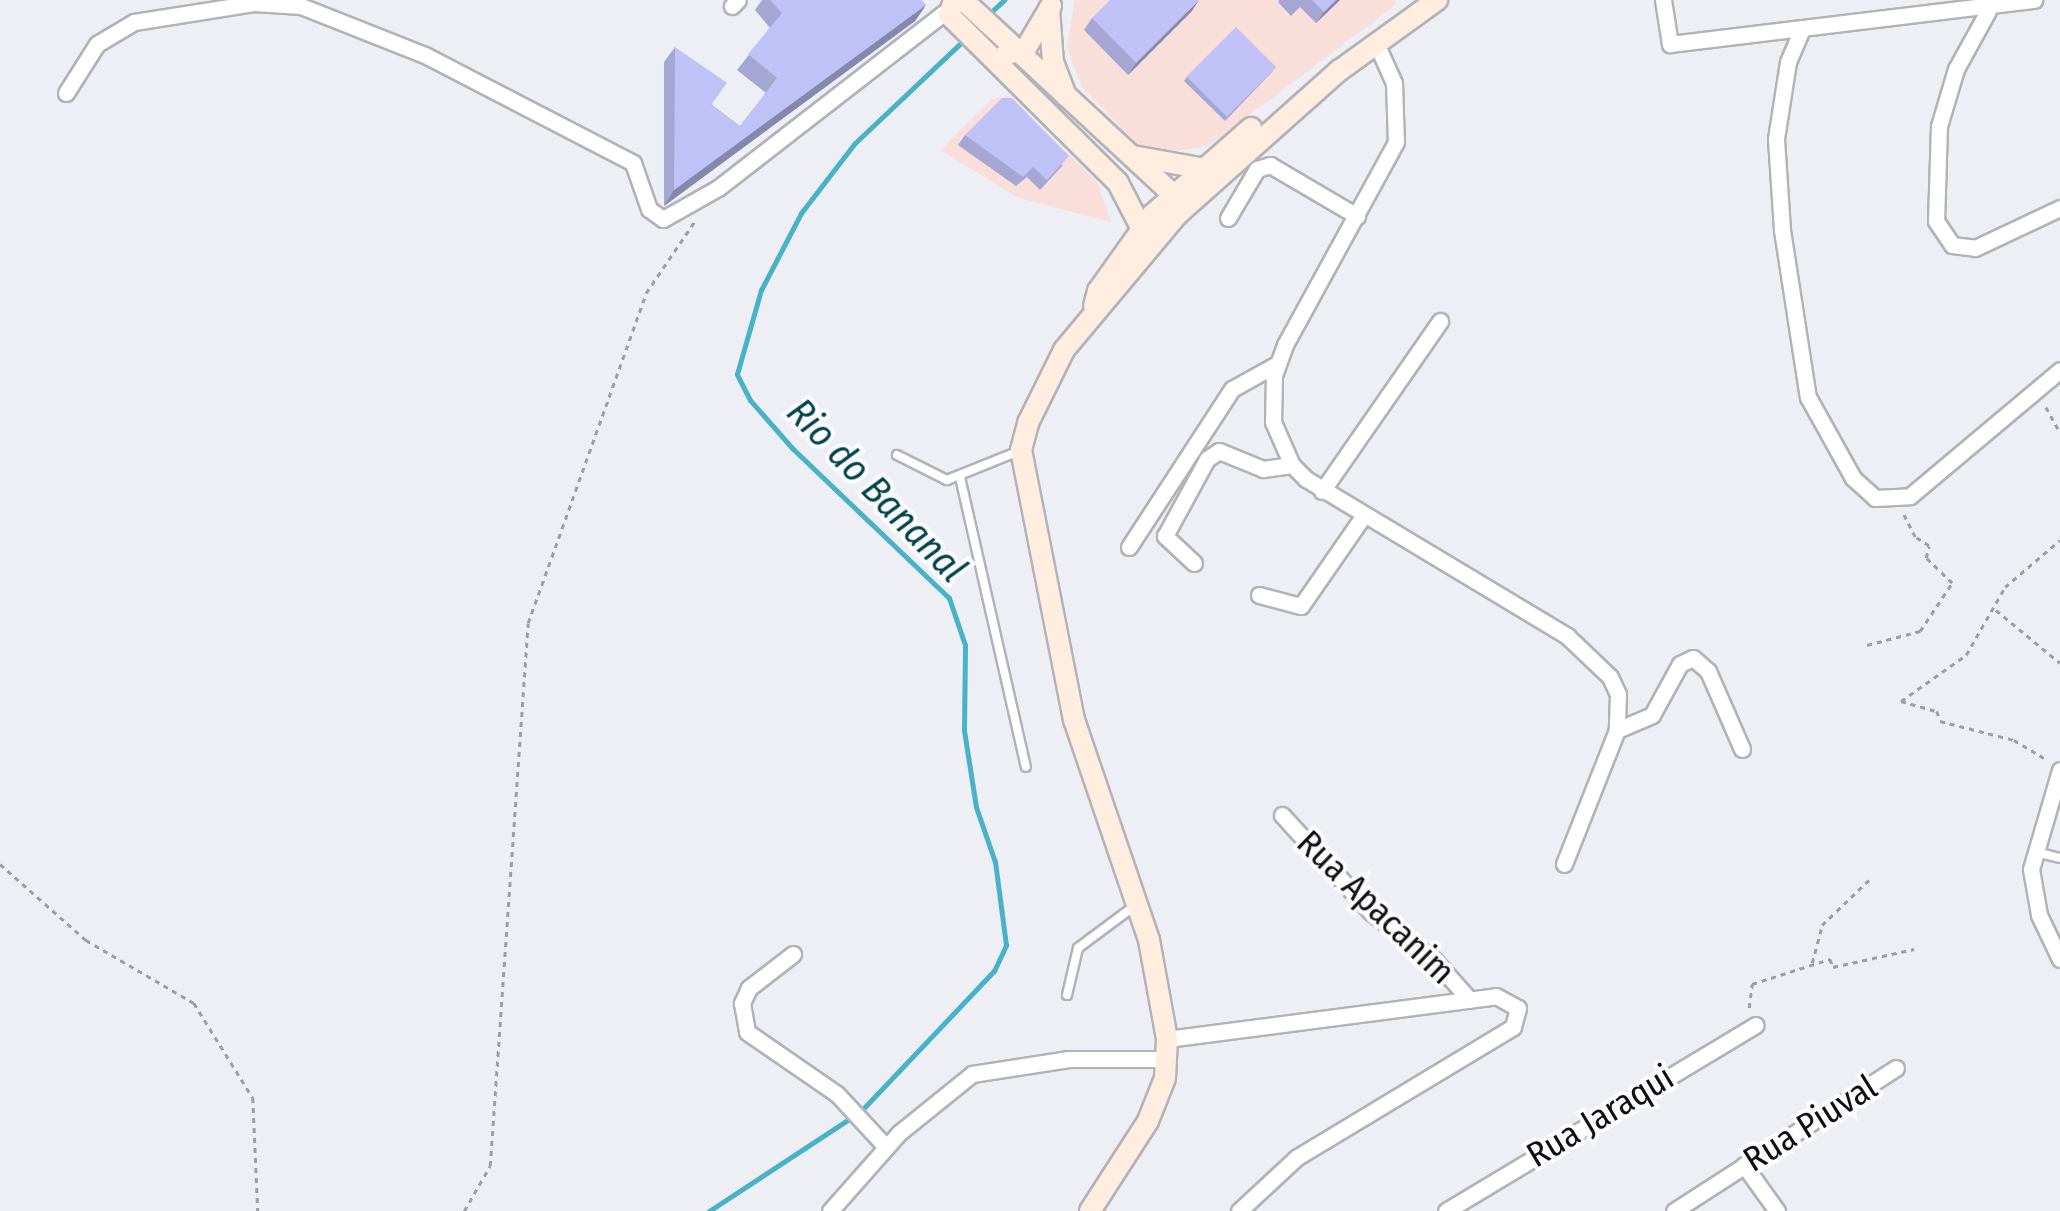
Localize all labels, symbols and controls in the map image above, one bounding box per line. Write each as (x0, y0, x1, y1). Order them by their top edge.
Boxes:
water label: Rio do Bananal (777, 390, 975, 592)
street label: Rua Apacanim (1289, 822, 1463, 992)
street label: Rua Jaraqui (1519, 1056, 1681, 1176)
street label: Rua Piuval (1736, 1066, 1884, 1180)

